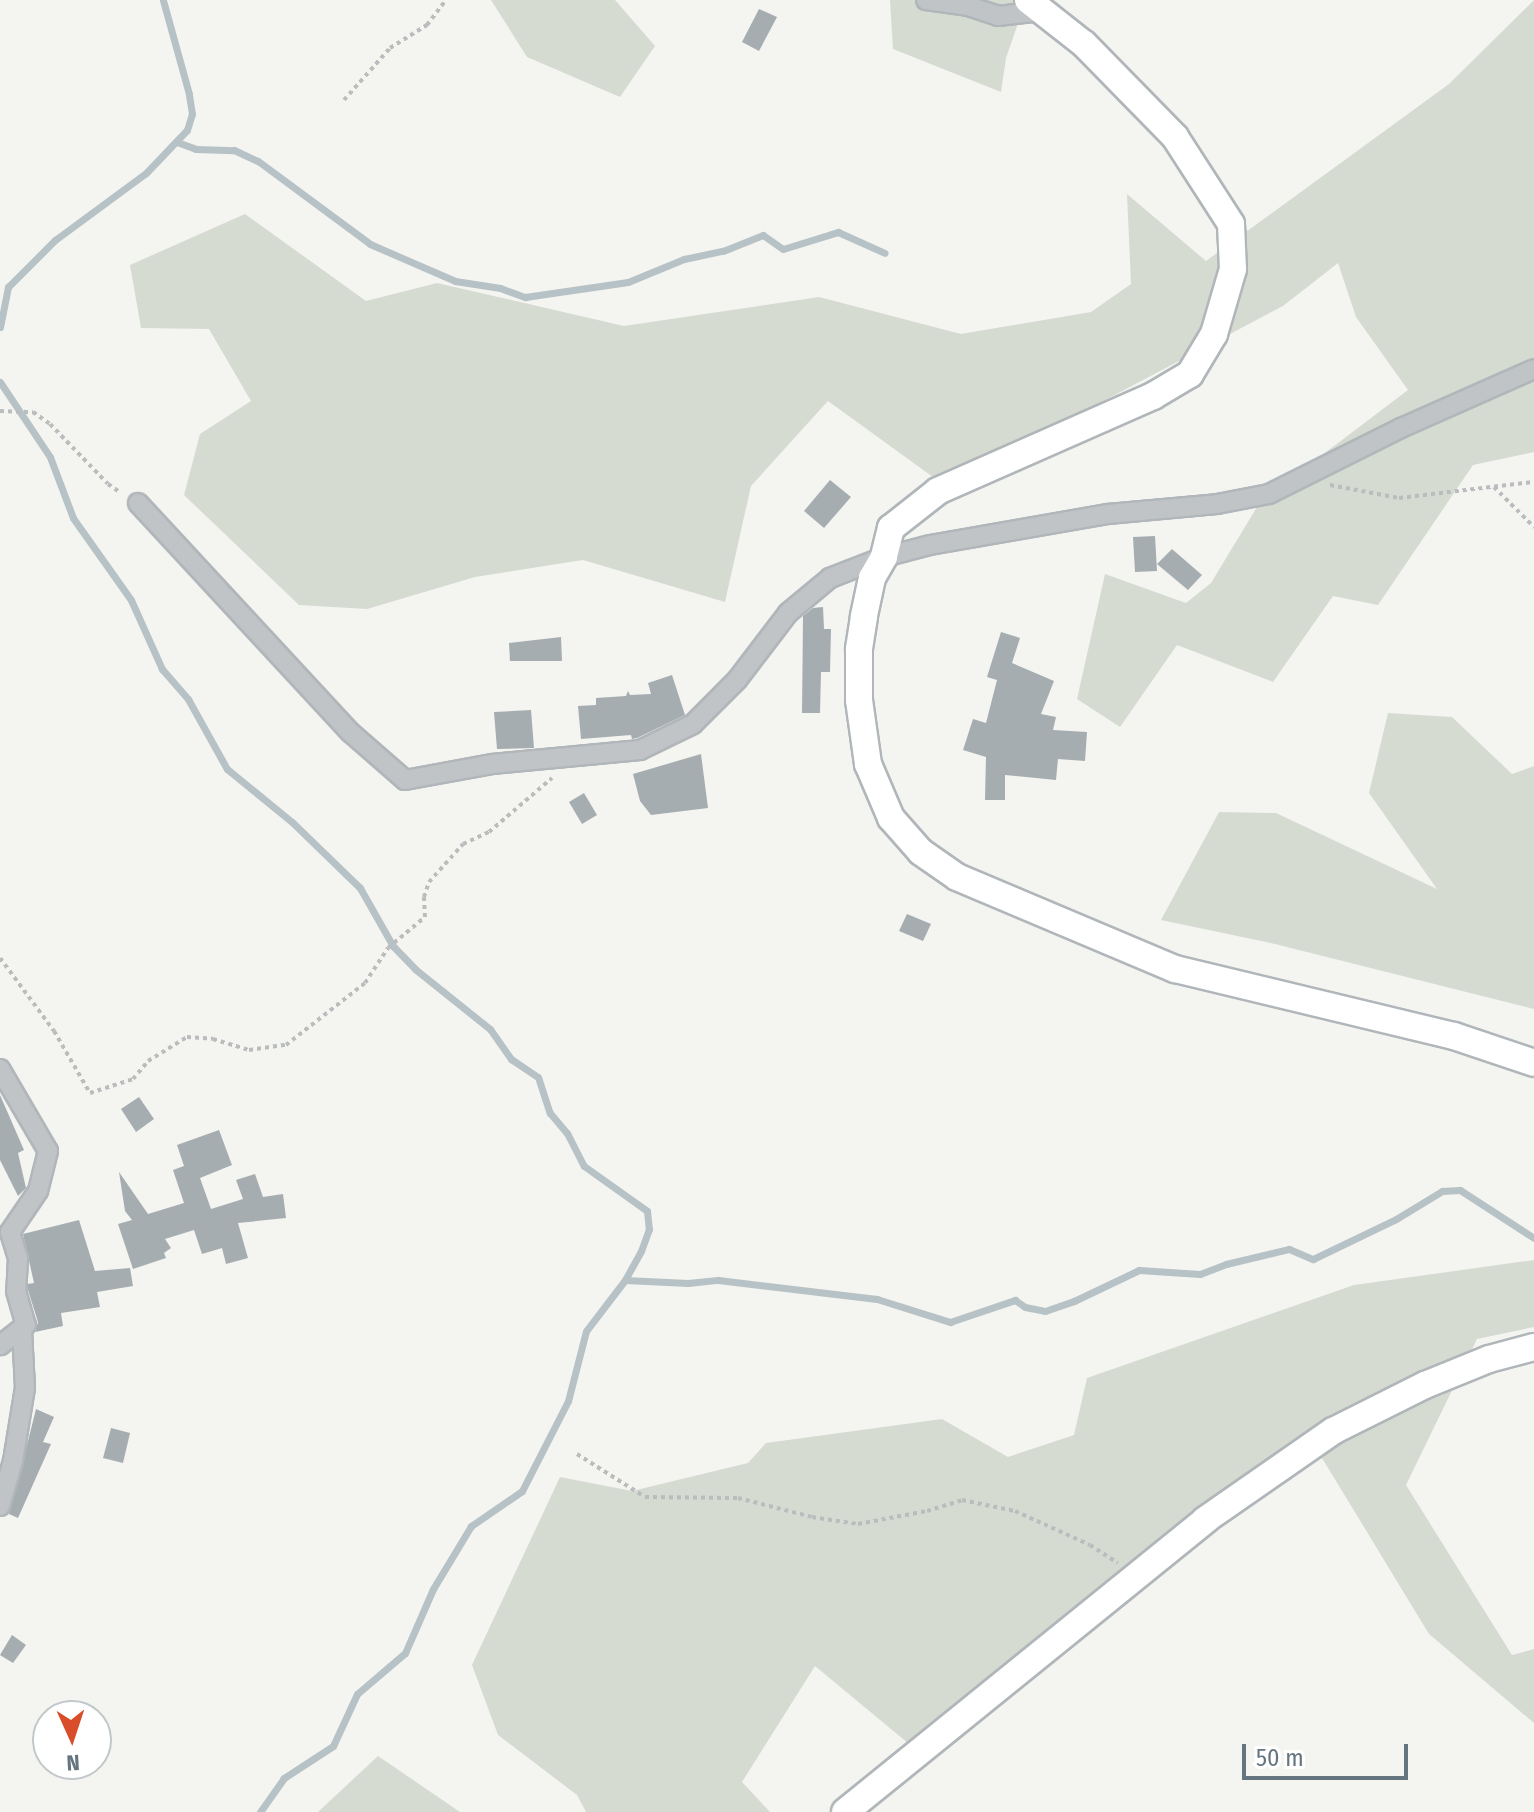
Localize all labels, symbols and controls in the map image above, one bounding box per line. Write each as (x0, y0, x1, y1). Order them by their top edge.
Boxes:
north arrow (32, 1700, 112, 1780)
scale bar (1246, 1728, 1412, 1778)
text: 50 m (1256, 1744, 1304, 1772)
text: N (66, 1749, 80, 1776)

